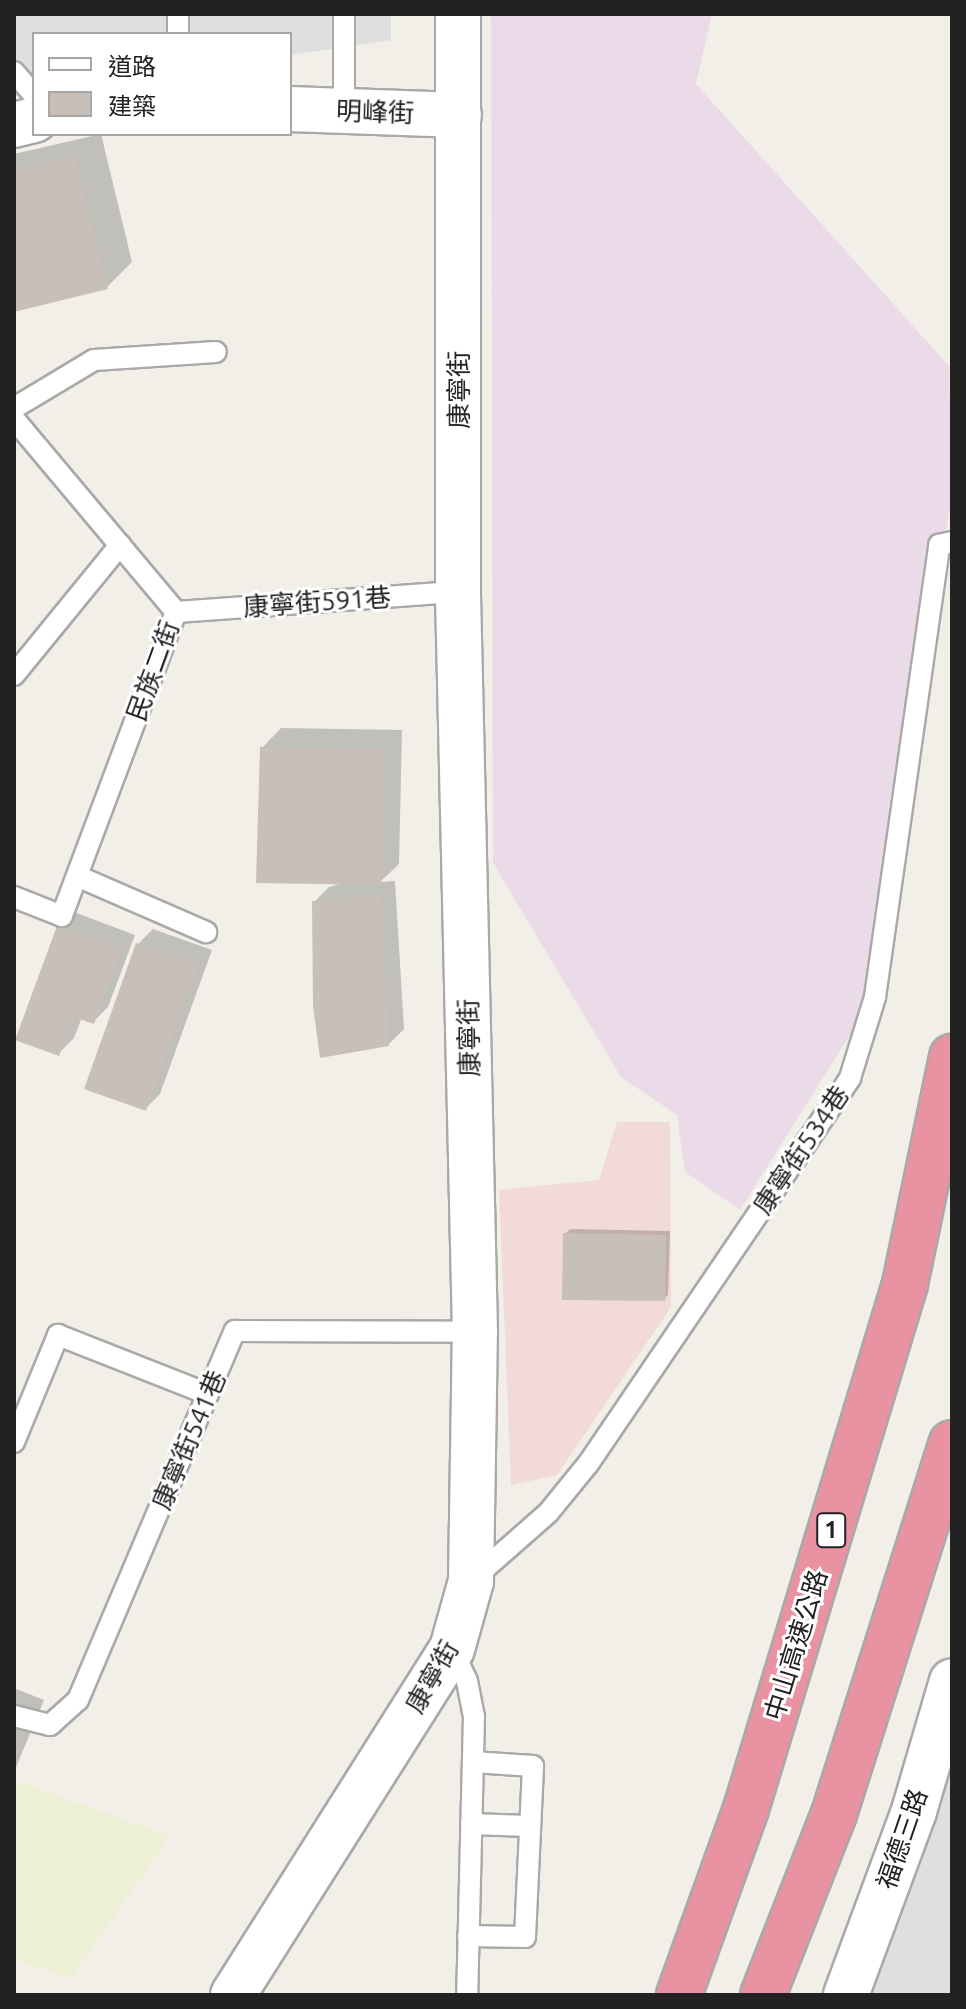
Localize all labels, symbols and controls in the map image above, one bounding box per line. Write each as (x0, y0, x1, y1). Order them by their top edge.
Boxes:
legend (32, 32, 292, 136)
text: 道路 (108, 53, 156, 80)
text: 建築 (108, 93, 156, 120)
street label: 明峰街 (335, 95, 415, 129)
street label: 康寧街 (443, 351, 475, 429)
street label: 康寧街591巷 (242, 581, 392, 623)
street label: 民族二街 (121, 617, 185, 725)
street label: 康寧街 (453, 999, 485, 1077)
street label: 康寧街534巷 (747, 1080, 855, 1220)
street label: 康寧街541巷 (146, 1366, 232, 1514)
road number: 1 (815, 1510, 847, 1550)
street label: 中山高速公路 (758, 1566, 834, 1724)
street label: 康寧街 (399, 1635, 465, 1719)
street label: 福德三路 (870, 1785, 934, 1893)

